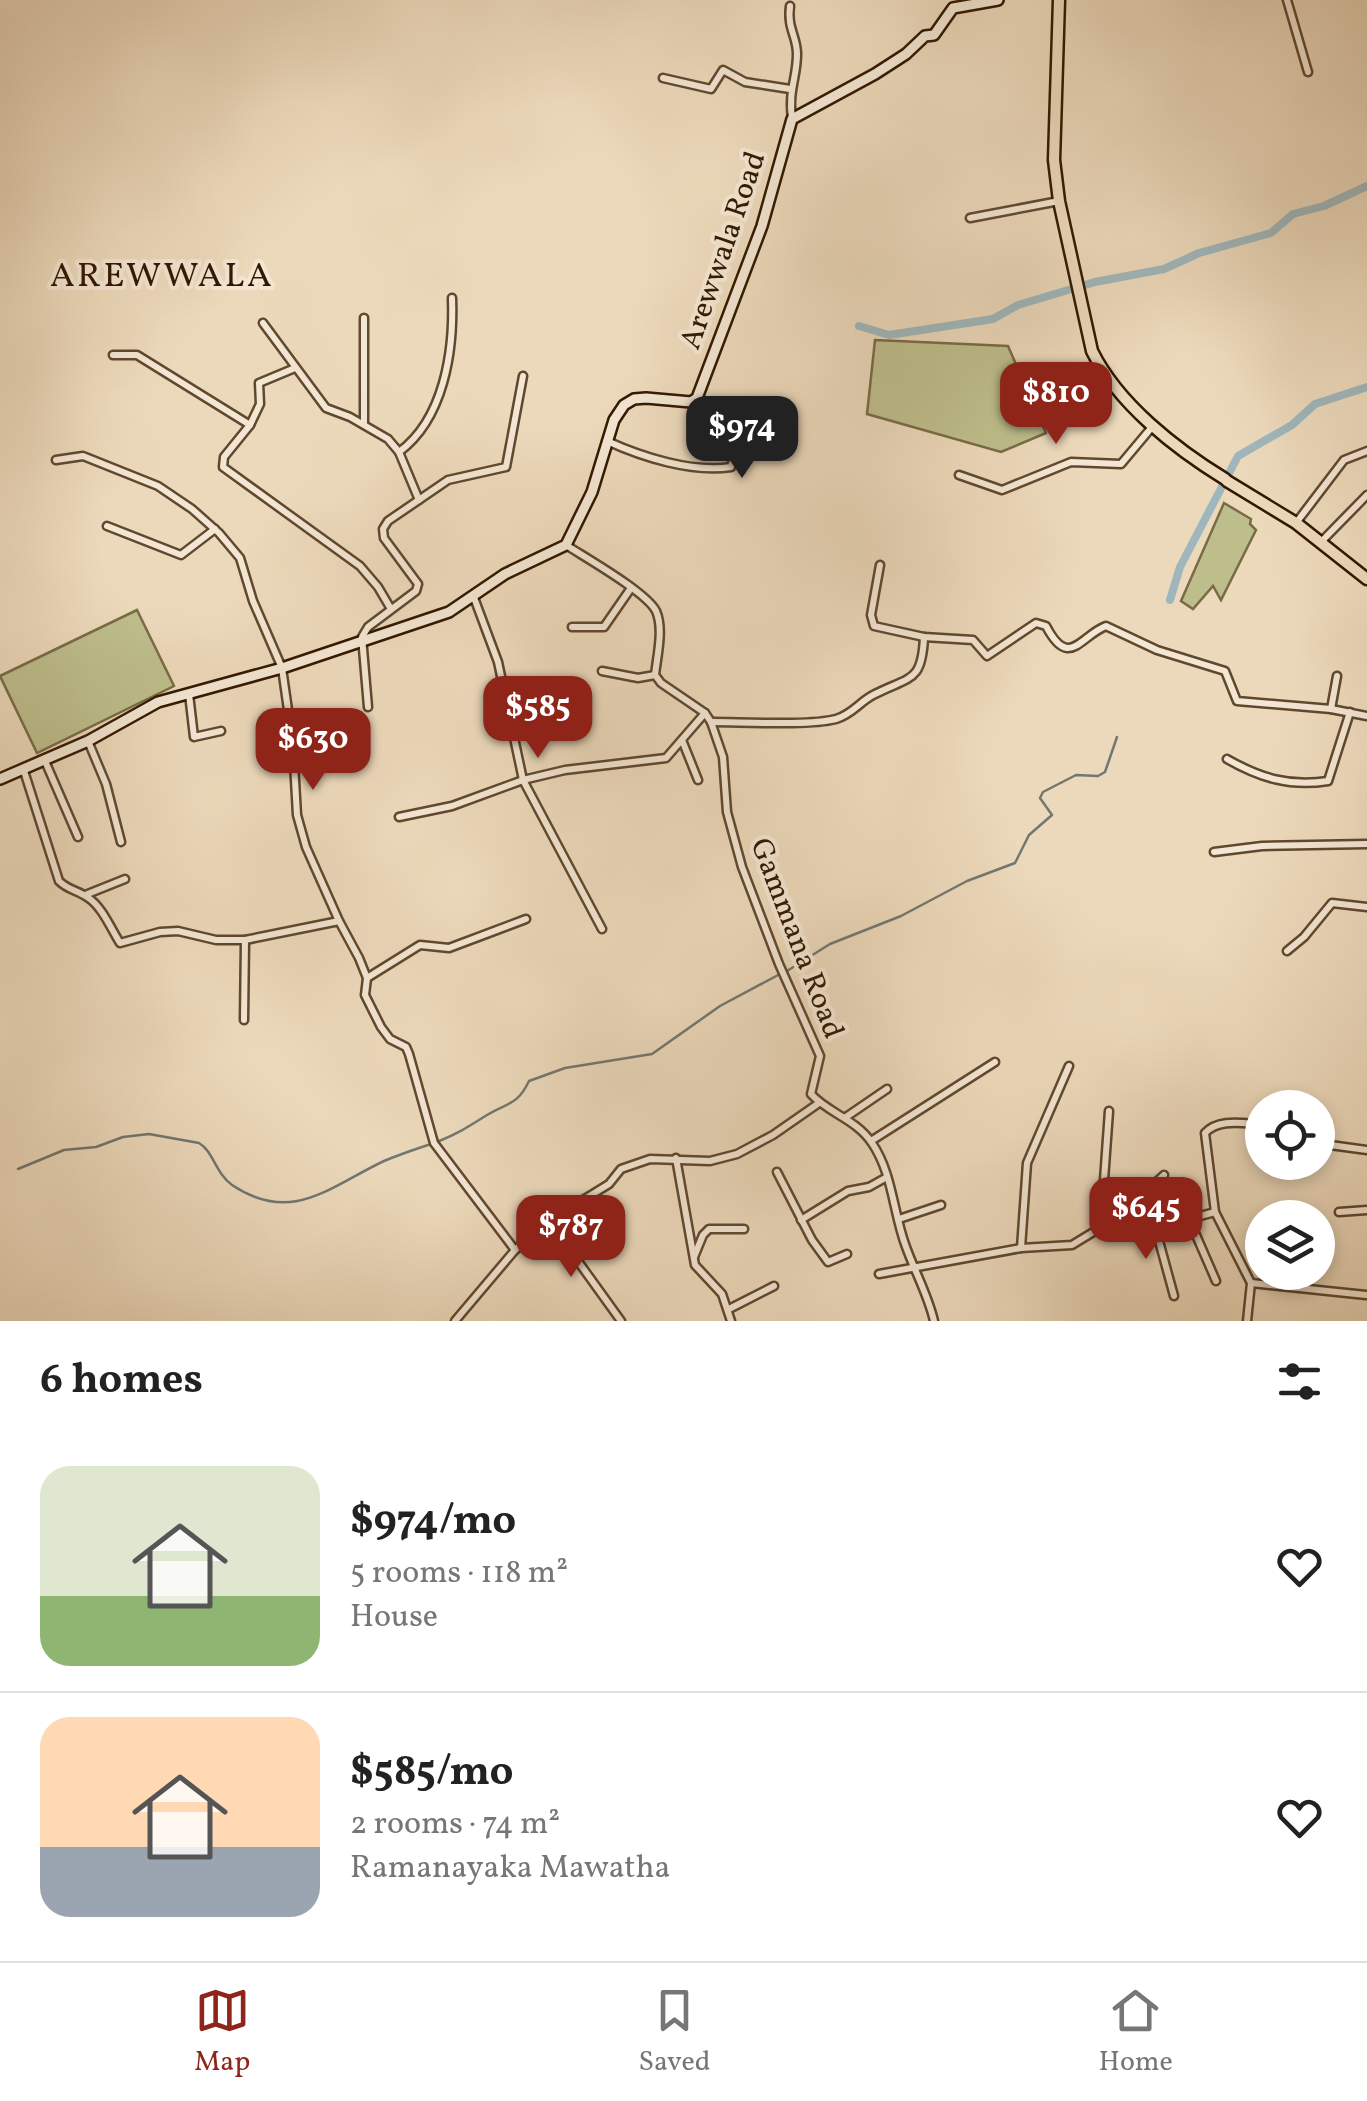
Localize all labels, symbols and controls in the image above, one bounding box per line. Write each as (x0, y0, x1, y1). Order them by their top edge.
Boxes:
street label: Arewwala Road (670, 146, 777, 355)
district label: AREWWALA (50, 253, 274, 301)
pin: $810 (997, 362, 1115, 447)
text: $810 (1022, 372, 1090, 416)
pin: $974 (683, 396, 801, 481)
text: $974 (708, 406, 776, 450)
pin: $585 (479, 676, 597, 761)
text: $585 (505, 686, 571, 730)
pin: $630 (254, 708, 372, 793)
text: $630 (278, 718, 348, 762)
street label: Gammana Road (739, 832, 854, 1045)
map controls (1245, 1090, 1335, 1290)
button: locate (1245, 1090, 1335, 1180)
pin: $645 (1087, 1177, 1205, 1262)
text: $645 (1111, 1187, 1181, 1231)
pin: $787 (512, 1195, 630, 1280)
button: layers (1245, 1200, 1335, 1290)
text: $787 (538, 1205, 604, 1249)
text: 6 homes (40, 1352, 203, 1411)
icon: filters (1272, 1354, 1327, 1409)
text: $974/mo (350, 1493, 516, 1552)
icon: home (120, 1506, 240, 1626)
icon: heart (1272, 1539, 1327, 1594)
text: 5 rooms · 118 m² (350, 1552, 568, 1596)
text: House (350, 1596, 438, 1640)
text: $585/mo (350, 1744, 513, 1803)
icon: home (120, 1757, 240, 1877)
icon: heart (1272, 1790, 1327, 1845)
text: 2 rooms · 74 m² (350, 1803, 560, 1847)
text: Ramanayaka Mawatha (350, 1847, 670, 1891)
tab: Map (194, 1983, 250, 2082)
tab: Saved (638, 1983, 711, 2082)
tab: Home (1099, 1983, 1173, 2082)

